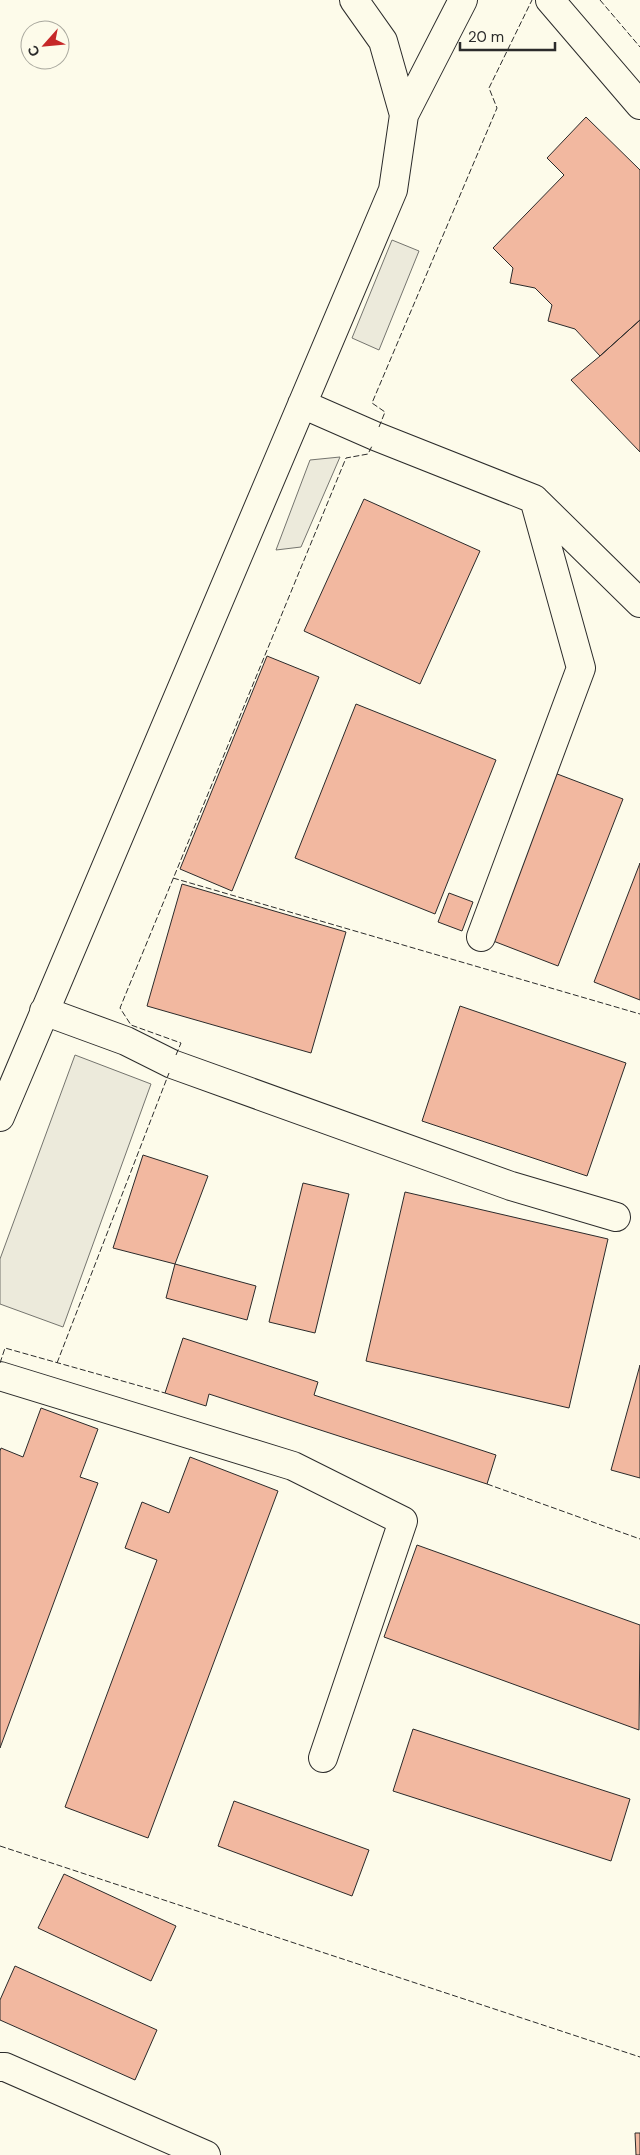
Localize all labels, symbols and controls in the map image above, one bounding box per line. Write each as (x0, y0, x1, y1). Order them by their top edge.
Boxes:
north arrow (20, 20, 70, 70)
scale bar (460, 20, 555, 52)
text: 20 m (468, 27, 504, 47)
text: С (23, 42, 44, 59)

